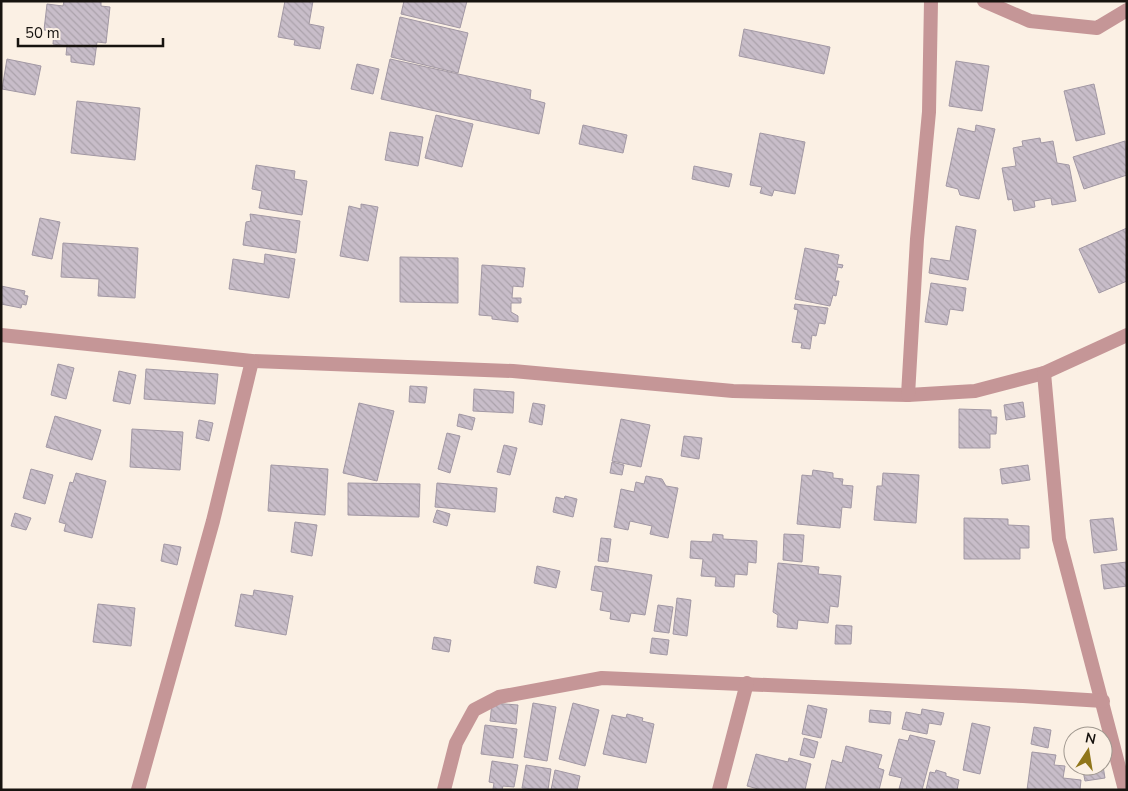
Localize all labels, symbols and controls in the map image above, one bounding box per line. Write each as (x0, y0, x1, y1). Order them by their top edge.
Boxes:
scale bar (18, 15, 162, 47)
text: 50 m (25, 23, 60, 43)
north arrow (1063, 726, 1113, 776)
text: N (1083, 728, 1098, 749)

